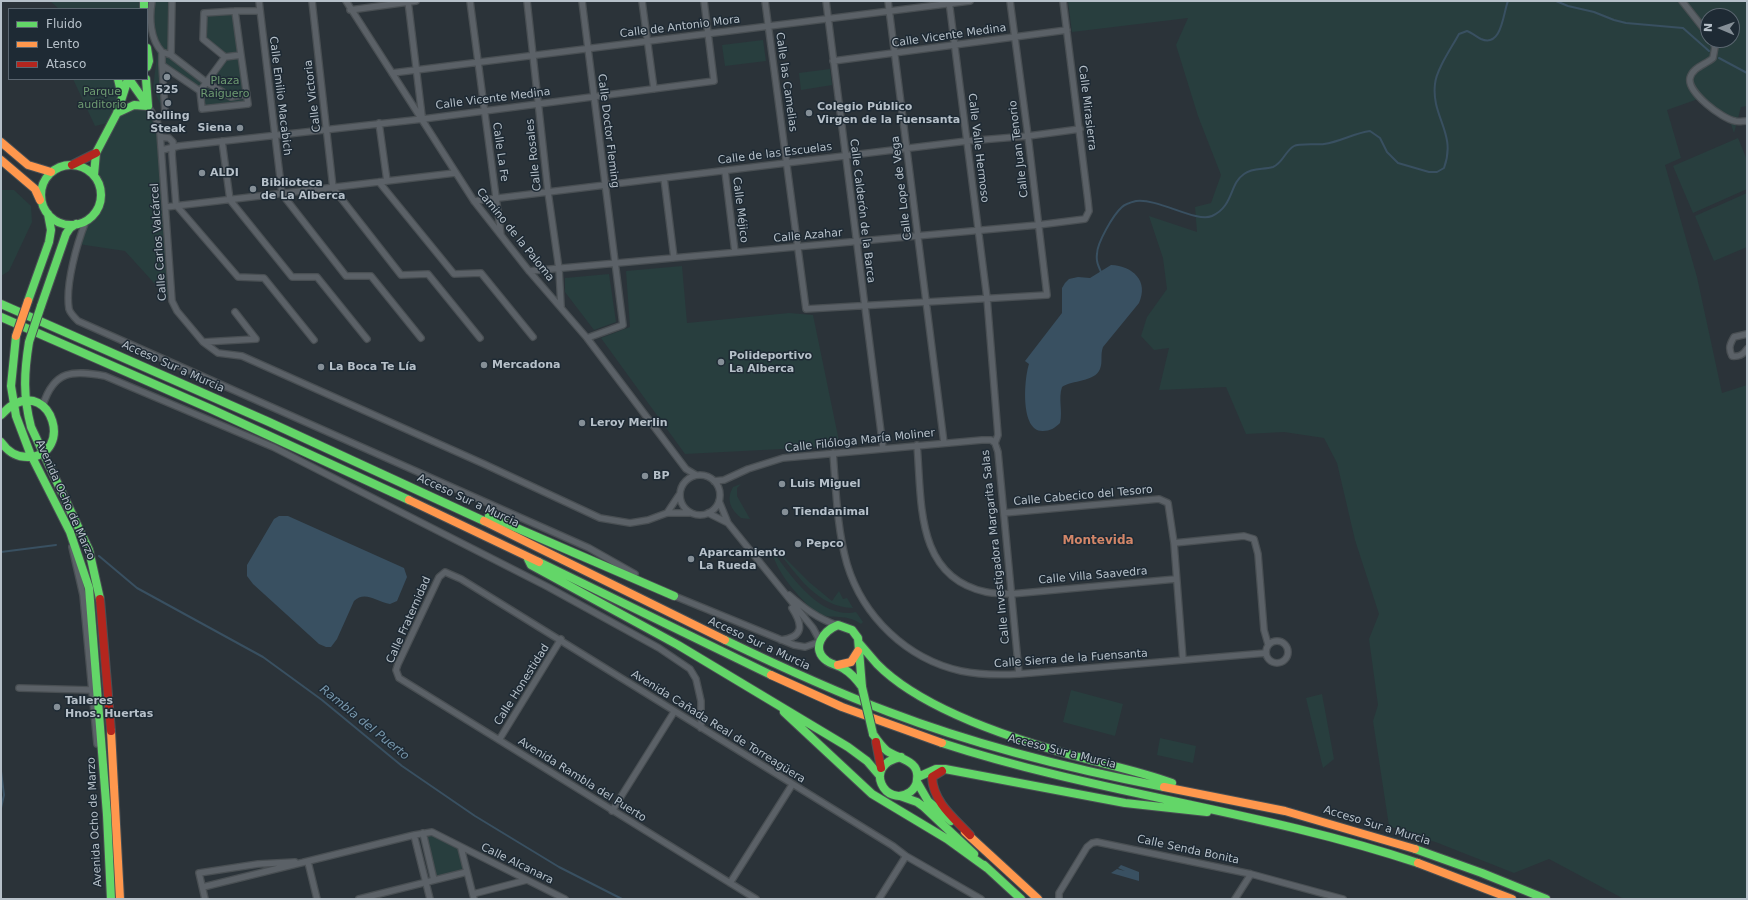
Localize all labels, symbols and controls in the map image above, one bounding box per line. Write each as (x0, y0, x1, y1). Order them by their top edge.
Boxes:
legend (8, 8, 148, 80)
north arrow (1700, 8, 1740, 48)
street label: Calle de Antonio Mora (619, 13, 741, 41)
text: Fluido (46, 17, 82, 31)
street label: Calle Vicente Medina (891, 21, 1007, 51)
text: N (1702, 23, 1715, 32)
street label: Calle las Camelias (772, 31, 800, 133)
street label: Calle Emilio Macabich (266, 36, 294, 156)
text: Lento (46, 37, 80, 51)
text: Atasco (46, 57, 86, 71)
street label: Calle Victoria (302, 59, 324, 133)
street label: Calle Mirasierra (1075, 65, 1099, 151)
marker: 525 (162, 72, 172, 82)
street label: Calle Doctor Fleming (594, 73, 622, 189)
park label: Plaza Raiguero (201, 74, 249, 100)
place label: 525 (156, 83, 178, 97)
park label: Parque auditorio (77, 85, 127, 111)
street label: Calle Vicente Medina (435, 85, 551, 113)
street label: Calle Valle Hermoso (965, 93, 991, 203)
marker: Rolling Steak (163, 98, 173, 108)
place label: Colegio Público Virgen de la Fuensanta (817, 100, 960, 126)
street label: Calle Juan Tenorio (1006, 100, 1032, 198)
marker: Colegio Público Virgen de la Fuensanta (804, 108, 814, 118)
place label: Rolling Steak (146, 109, 190, 135)
street label: Calle Rosales (524, 118, 544, 192)
place label: Siena (198, 121, 232, 135)
street label: Calle La Fe (489, 122, 511, 182)
marker: Siena (235, 123, 245, 133)
street label: Calle Lope de Vega (889, 135, 915, 241)
street label: Calle Calderón de la Barca (847, 138, 877, 284)
street label: Calle de las Escuelas (717, 140, 833, 168)
place label: ALDI (210, 166, 239, 180)
marker: ALDI (197, 168, 207, 178)
place label: Biblioteca de La Alberca (261, 176, 345, 202)
street label: Calle Méjico (729, 176, 751, 244)
street label: Calle Carlos Valcárcel (148, 183, 170, 301)
marker: Biblioteca de La Alberca (248, 184, 258, 194)
street label: Camino de la Paloma (473, 186, 557, 284)
street label: Calle Azahar (773, 226, 843, 246)
street label: Acceso Sur a Murcia (120, 338, 226, 396)
place label: Polideportivo La Alberca (729, 349, 812, 375)
marker: Polideportivo La Alberca (716, 357, 726, 367)
place label: Mercadona (492, 358, 560, 372)
place label: La Boca Te Lía (329, 360, 417, 374)
marker: Mercadona (479, 360, 489, 370)
marker: La Boca Te Lía (316, 362, 326, 372)
place label: Leroy Merlin (590, 416, 668, 430)
marker: Leroy Merlin (577, 418, 587, 428)
street label: Calle Filóloga María Moliner (784, 427, 936, 455)
street label: Avenida Ocho de Marzo (33, 438, 97, 562)
street label: Calle Investigadora Margarita Salas (979, 449, 1013, 645)
place label: BP (653, 469, 669, 483)
marker: BP (640, 471, 650, 481)
street label: Acceso Sur a Murcia (415, 472, 521, 530)
place label: Luis Miguel (790, 477, 861, 491)
marker: Luis Miguel (777, 479, 787, 489)
street label: Calle Cabecico del Tesoro (1013, 483, 1153, 509)
place label: Tiendanimal (793, 505, 869, 519)
marker: Tiendanimal (780, 507, 790, 517)
district label: Montevida (1062, 534, 1134, 548)
place label: Pepco (806, 537, 843, 551)
marker: Pepco (793, 539, 803, 549)
place label: Aparcamiento La Rueda (699, 546, 786, 572)
marker: Aparcamiento La Rueda (686, 554, 696, 564)
street label: Calle Villa Saavedra (1038, 565, 1148, 587)
street label: Calle Fraternidad (384, 575, 434, 665)
street label: Acceso Sur a Murcia (706, 615, 812, 673)
street label: Calle Honestidad (492, 642, 552, 728)
street label: Calle Sierra de la Fuensanta (994, 647, 1148, 671)
street label: Avenida Cañada Real de Torreagüera (628, 668, 808, 786)
water label: Rambla del Puerto (316, 683, 412, 763)
place label: Talleres Hnos. Huertas (65, 694, 153, 720)
marker: Talleres Hnos. Huertas (52, 702, 62, 712)
street label: Acceso Sur a Murcia (1007, 732, 1117, 772)
street label: Avenida Rambla del Puerto (515, 735, 649, 825)
street label: Avenida Ocho de Marzo (85, 757, 105, 887)
street label: Acceso Sur a Murcia (1322, 803, 1432, 849)
street label: Calle Senda Bonita (1136, 833, 1240, 867)
street label: Calle Alcanara (479, 841, 555, 887)

